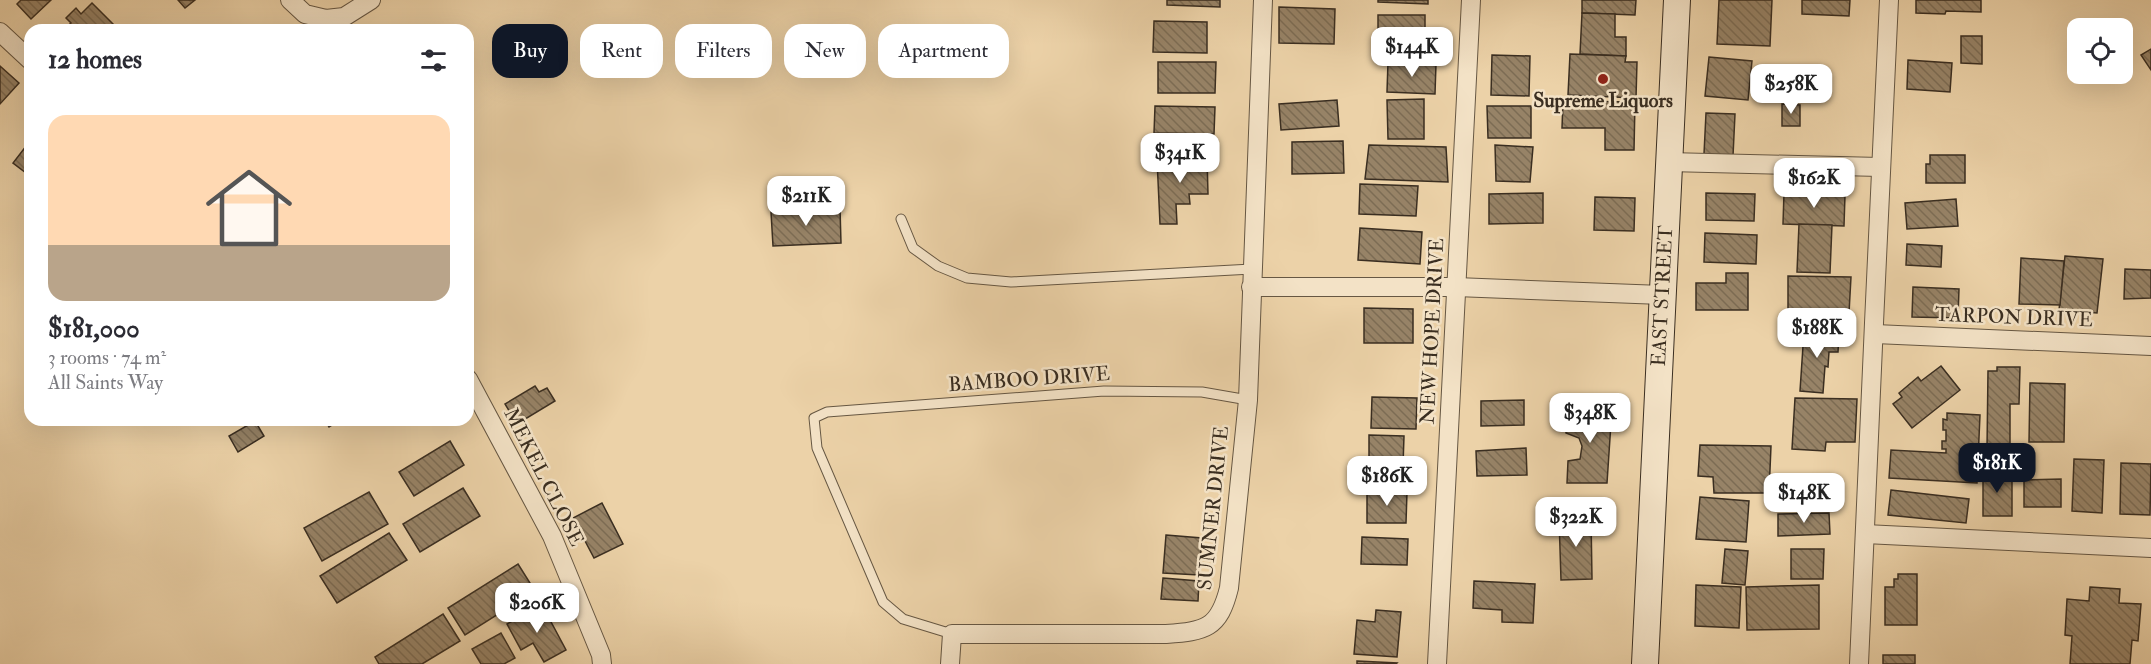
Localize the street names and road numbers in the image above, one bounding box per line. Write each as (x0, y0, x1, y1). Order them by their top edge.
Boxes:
street label: EAST STREET (1646, 225, 1678, 367)
street label: NEW HOPE DRIVE (1415, 237, 1449, 425)
street label: TARPON DRIVE (1935, 302, 2093, 332)
street label: BAMBOO DRIVE (947, 361, 1111, 397)
street label: MEKEL CLOSE (498, 404, 590, 550)
street label: SUMNER DRIVE (1192, 425, 1234, 591)

